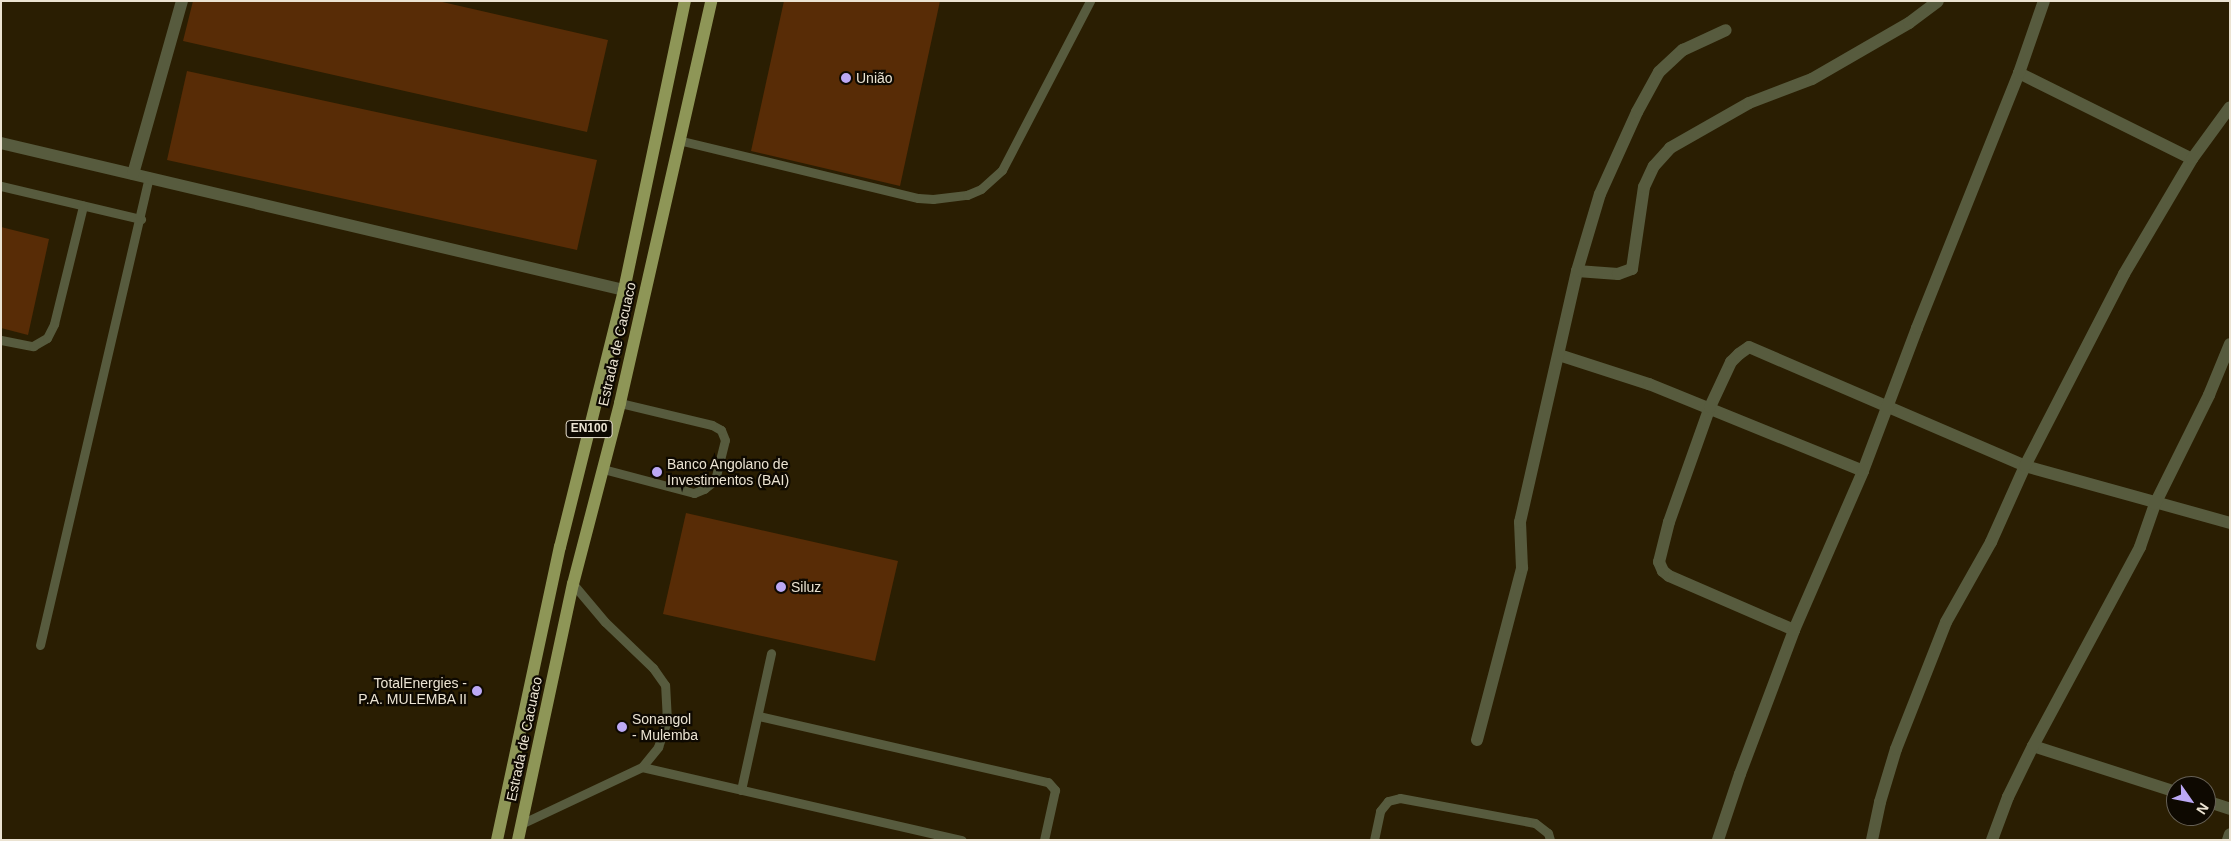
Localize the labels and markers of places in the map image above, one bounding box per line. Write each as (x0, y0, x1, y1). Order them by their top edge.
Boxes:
place label: União (856, 70, 893, 86)
marker: União (840, 72, 852, 84)
place label: Banco Angolano de Investimentos (BAI) (667, 456, 789, 488)
marker: Banco Angolano de Investimentos (BAI) (651, 466, 663, 478)
place label: Siluz (791, 579, 821, 595)
marker: Siluz (775, 581, 787, 593)
place label: TotalEnergies - P.A. MULEMBA II (358, 675, 467, 708)
marker: TotalEnergies - P.A. MULEMBA II (471, 685, 483, 697)
place label: Sonangol - Mulemba (632, 711, 698, 744)
marker: Sonangol - Mulemba (616, 721, 628, 733)

